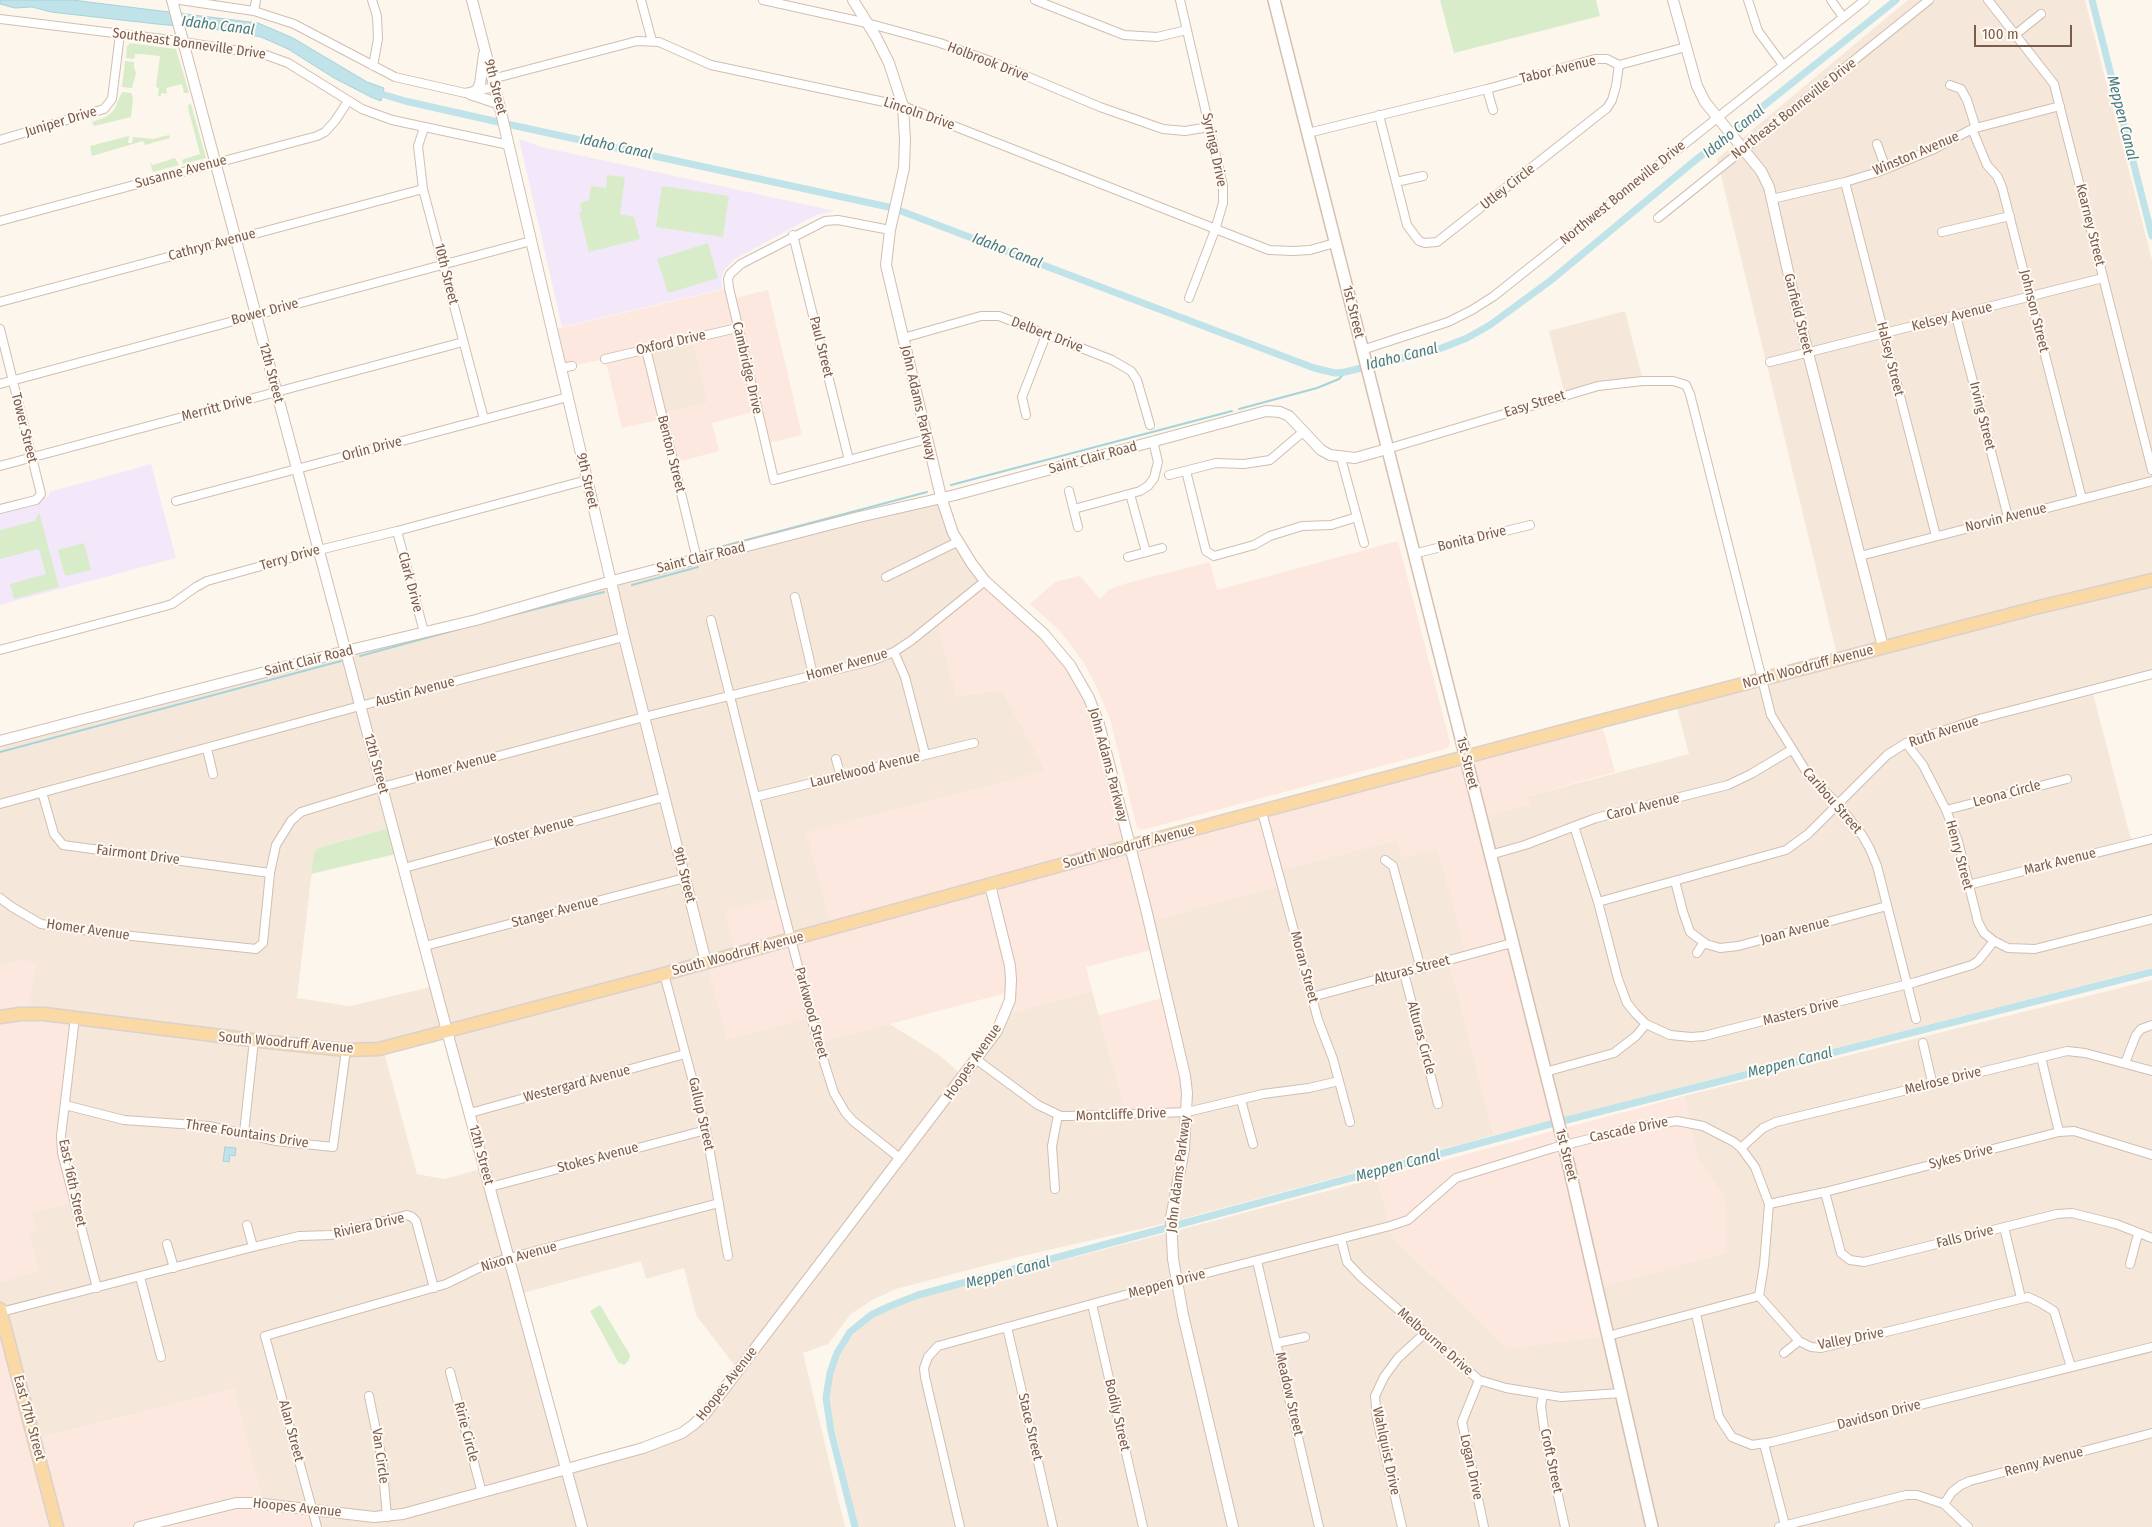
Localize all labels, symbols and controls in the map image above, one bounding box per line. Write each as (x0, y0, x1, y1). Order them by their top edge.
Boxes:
water label: Idaho Canal (180, 13, 256, 39)
scale bar (1977, 15, 2074, 47)
street label: Southeast Bonneville Drive (111, 25, 267, 63)
text: 100 m (1982, 25, 2019, 43)
street label: Holbrook Drive (945, 39, 1031, 85)
street label: Tabor Avenue (1518, 52, 1598, 88)
street label: Northeast Bonneville Drive (1728, 55, 1860, 163)
street label: 9th Street (480, 58, 510, 116)
water label: Meppen Canal (2103, 74, 2141, 162)
street label: Lincoln Drive (881, 94, 957, 134)
water label: Idaho Canal (1700, 102, 1768, 162)
street label: Juniper Drive (23, 103, 99, 141)
street label: Syringa Drive (1198, 112, 1230, 188)
street label: Winston Avenue (1870, 128, 1962, 180)
water label: Idaho Canal (578, 131, 654, 163)
street label: Northwest Bonneville Drive (1557, 137, 1689, 249)
street label: Susanne Avenue (133, 152, 229, 192)
street label: Utley Circle (1477, 161, 1539, 213)
street label: Kearney Street (2072, 182, 2108, 268)
street label: Cathryn Avenue (167, 225, 257, 265)
water label: Idaho Canal (969, 229, 1045, 273)
street label: 10th Street (430, 242, 462, 306)
street label: Johnson Street (2016, 268, 2052, 354)
street label: Garfield Street (1780, 272, 1816, 356)
street label: 1st Street (1338, 284, 1368, 340)
street label: Bower Drive (230, 295, 300, 329)
street label: Kelsey Avenue (1910, 299, 1994, 335)
street label: Delbert Drive (1009, 314, 1085, 356)
street label: Paul Street (805, 315, 837, 379)
street label: Cambridge Drive (728, 320, 766, 416)
street label: Halsey Street (1873, 320, 1907, 398)
street label: Oxford Drive (634, 327, 708, 359)
water label: Idaho Canal (1364, 339, 1440, 375)
street label: 12th Street (255, 341, 287, 405)
street label: John Adams Parkway (897, 344, 939, 462)
street label: Irving Street (1965, 380, 1999, 452)
street label: Easy Street (1502, 387, 1568, 421)
street label: Tower Street (7, 391, 41, 465)
street label: Merritt Drive (180, 391, 254, 425)
street label: Benton Street (653, 414, 689, 494)
street label: Orlin Drive (340, 433, 404, 465)
street label: Saint Clair Road (1047, 438, 1139, 478)
street label: 9th Street (572, 452, 602, 510)
street label: Norvin Avenue (1964, 500, 2048, 536)
street label: Bonita Drive (1436, 522, 1508, 556)
street label: Saint Clair Road (655, 539, 747, 577)
street label: Terry Drive (258, 541, 322, 575)
street label: Clark Drive (394, 550, 426, 614)
street label: North Woodruff Avenue (1741, 641, 1875, 693)
street label: Saint Clair Road (263, 642, 355, 680)
street label: Homer Avenue (804, 645, 890, 685)
street label: Austin Avenue (373, 673, 457, 711)
street label: John Adams Parkway (1085, 706, 1131, 824)
street label: Ruth Avenue (1907, 713, 1981, 751)
street label: 12th Street (360, 732, 392, 796)
street label: 1st Street (1452, 735, 1482, 791)
street label: Homer Avenue (413, 748, 499, 786)
street label: Laurelwood Avenue (809, 748, 921, 792)
street label: Caribou Street (1799, 765, 1865, 837)
street label: Leona Circle (1971, 777, 2043, 811)
street label: Carol Avenue (1605, 790, 1681, 824)
street label: Koster Avenue (492, 813, 576, 851)
street label: Henry Street (1942, 818, 1976, 892)
street label: South Woodruff Avenue (1061, 821, 1197, 873)
street label: Fairmont Drive (95, 842, 181, 868)
street label: Mark Avenue (2022, 845, 2098, 879)
street label: 9th Street (669, 846, 699, 904)
street label: Stanger Avenue (510, 892, 600, 932)
street label: Joan Avenue (1759, 914, 1831, 948)
street label: Homer Avenue (45, 916, 131, 944)
street label: South Woodruff Avenue (670, 928, 806, 980)
street label: Moran Street (1286, 929, 1322, 1005)
street label: Alturas Street (1372, 952, 1452, 988)
street label: Parkwood Street (791, 965, 831, 1061)
street label: Masters Drive (1761, 994, 1841, 1030)
street label: Alturas Circle (1403, 1000, 1439, 1076)
street label: Hoopes Avenue (941, 1021, 1005, 1103)
street label: South Woodruff Avenue (218, 1029, 354, 1057)
water label: Meppen Canal (1746, 1044, 1834, 1082)
street label: Westergard Avenue (522, 1062, 632, 1106)
street label: Melrose Drive (1903, 1063, 1983, 1099)
street label: Gallup Street (684, 1076, 718, 1152)
street label: Montcliffe Drive (1075, 1105, 1167, 1125)
street label: Cascade Drive (1588, 1113, 1670, 1147)
street label: John Adams Parkway (1163, 1115, 1195, 1233)
street label: Three Fountains Drive (184, 1116, 310, 1152)
street label: 12th Street (465, 1123, 497, 1187)
street label: 1st Street (1551, 1127, 1581, 1183)
street label: East 16th Street (55, 1138, 89, 1228)
street label: Stokes Avenue (556, 1139, 640, 1177)
street label: Sykes Drive (1927, 1141, 1995, 1173)
water label: Meppen Canal (1354, 1146, 1442, 1186)
street label: Riviera Drive (332, 1210, 406, 1242)
street label: Falls Drive (1935, 1222, 1995, 1252)
street label: Nixon Avenue (479, 1238, 559, 1276)
water label: Meppen Canal (964, 1253, 1052, 1293)
street label: Meppen Drive (1127, 1266, 1207, 1302)
street label: Melbourne Drive (1394, 1305, 1476, 1379)
street label: Valley Drive (1817, 1324, 1885, 1354)
street label: Hoopes Avenue (693, 1344, 761, 1424)
street label: Meadow Street (1271, 1351, 1307, 1437)
street label: East 17th Street (10, 1373, 48, 1463)
street label: Bodily Street (1101, 1377, 1133, 1453)
street label: Stace Street (1014, 1392, 1046, 1462)
street label: Davidson Drive (1835, 1397, 1923, 1433)
street label: Alan Street (275, 1398, 307, 1464)
street label: Ririe Circle (450, 1400, 482, 1464)
street label: Wahlquist Drive (1368, 1405, 1404, 1497)
street label: Van Circle (368, 1427, 392, 1485)
street label: Croft Street (1536, 1427, 1566, 1495)
street label: Logan Drive (1456, 1433, 1486, 1501)
street label: Renny Avenue (2003, 1443, 2085, 1481)
street label: Hoopes Avenue (252, 1495, 342, 1521)

